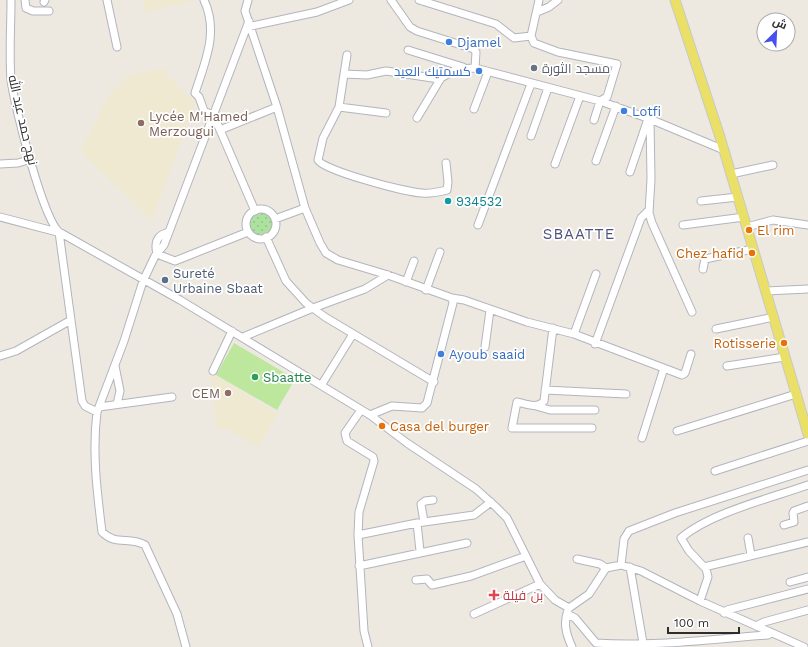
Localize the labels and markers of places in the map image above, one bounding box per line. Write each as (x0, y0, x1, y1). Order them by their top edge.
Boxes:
place label: Djamel (457, 35, 501, 50)
marker: Djamel (444, 37, 454, 47)
place label: مسجد الثورة (542, 61, 610, 76)
marker: مسجد الثورة (529, 63, 539, 73)
place label: كسمتيك العيد (394, 64, 471, 79)
marker: كسمتيك العيد (474, 66, 484, 76)
place label: Lotfi (632, 104, 661, 119)
marker: Lotfi (619, 106, 629, 116)
place label: Lycée M'Hamed Merzougui (149, 109, 248, 139)
marker: Lycée M'Hamed Merzougui (136, 118, 146, 128)
place label: 934532 (456, 194, 502, 209)
marker: 934532 (443, 196, 453, 206)
place label: El rim (757, 223, 794, 238)
marker: El rim (744, 225, 754, 235)
place label: Chez hafid (676, 246, 744, 261)
marker: Chez hafid (747, 248, 757, 258)
place label: Sureté Urbaine Sbaat (173, 266, 263, 296)
marker: Sureté Urbaine Sbaat (160, 275, 170, 285)
place label: Rotisserie (714, 336, 776, 351)
marker: Rotisserie (779, 338, 789, 348)
place label: Ayoub saaid (449, 347, 525, 362)
marker: Ayoub saaid (436, 349, 446, 359)
place label: Sbaatte (263, 370, 312, 385)
marker: Sbaatte (250, 372, 260, 382)
place label: CEM (192, 386, 220, 401)
marker: CEM (223, 388, 233, 398)
place label: Casa del burger (390, 419, 489, 434)
marker: Casa del burger (377, 421, 387, 431)
place label: بن فيلة (503, 588, 543, 603)
marker: بن فيلة (488, 589, 500, 601)

